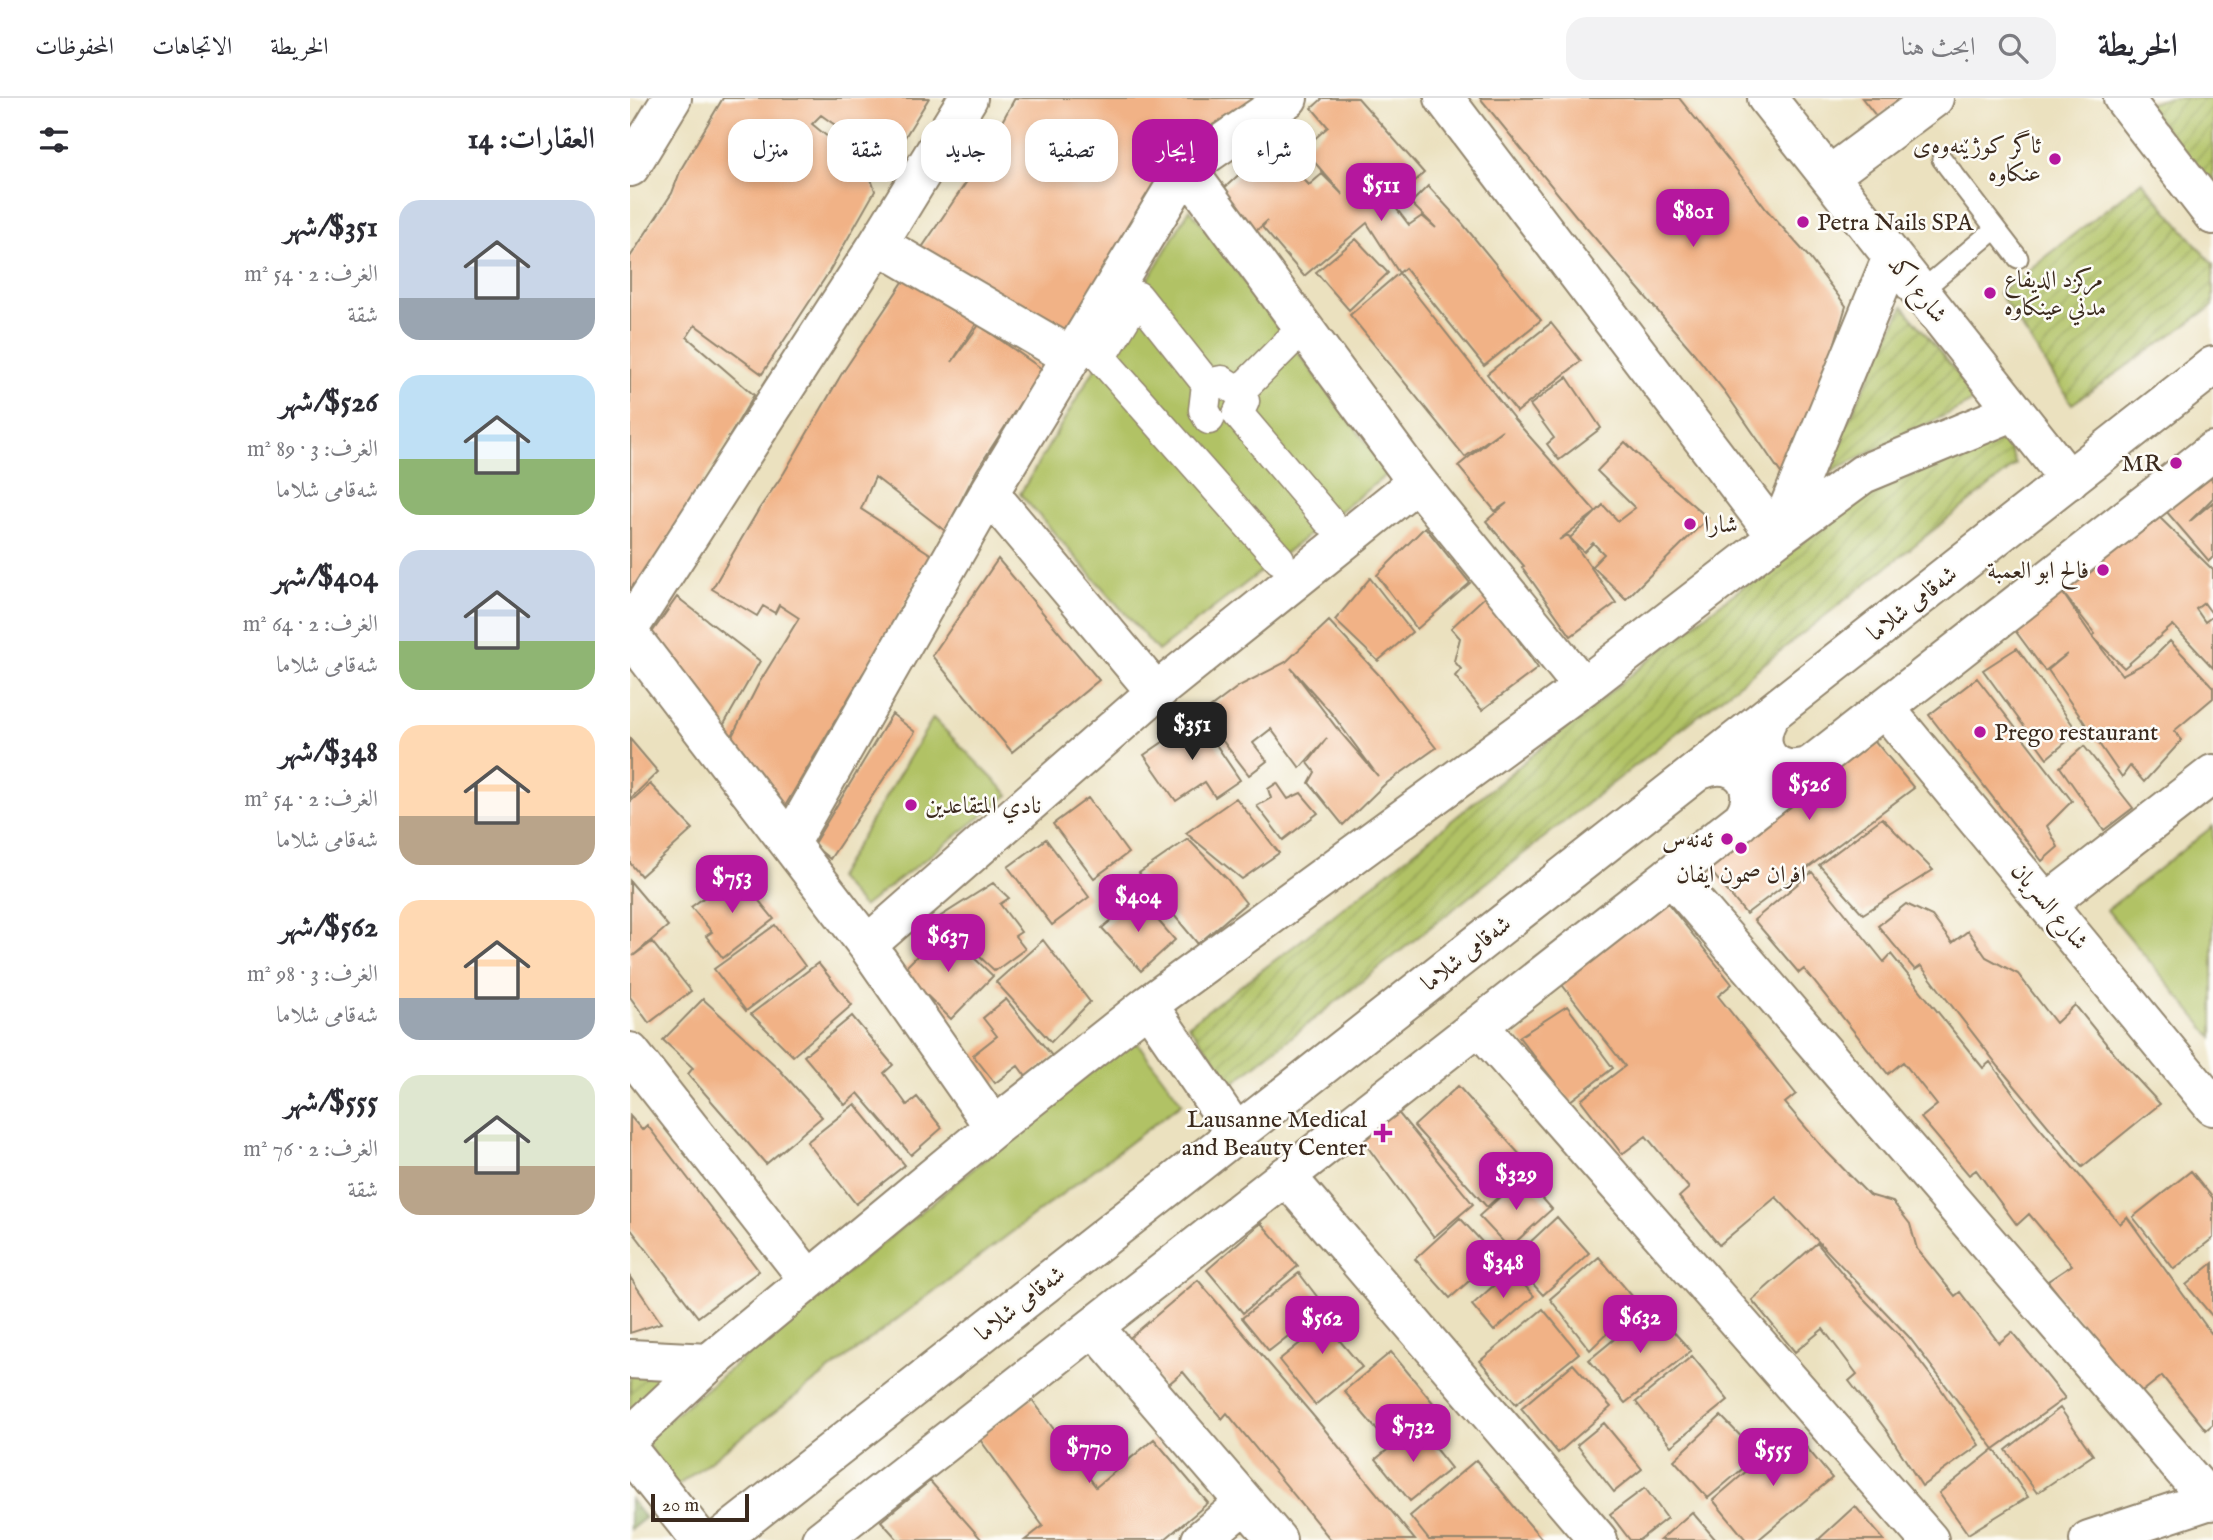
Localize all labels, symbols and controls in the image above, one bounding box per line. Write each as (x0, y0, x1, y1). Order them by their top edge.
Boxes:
search box (1566, 17, 2056, 80)
text: الخريطة (2098, 26, 2178, 68)
icon: search (1994, 29, 2032, 67)
text: ابحث هنا (1901, 31, 1976, 64)
text: المحفوظات (35, 32, 114, 63)
text: الاتجاهات (152, 32, 232, 63)
text: الخريطة (270, 32, 329, 63)
chip: منزل (728, 119, 813, 182)
chip: شقة (827, 119, 907, 182)
chip: جديد (921, 119, 1011, 182)
chip: تصفية (1025, 119, 1118, 182)
chip: إيجار (1132, 119, 1218, 182)
chip: شراء (1232, 119, 1316, 182)
icon: filters (35, 121, 73, 159)
text: العقارات: 14 (467, 121, 595, 159)
place label: ئاگر كوژێنه‌وه‌ی عنكاوه (1913, 129, 2041, 190)
marker: ئاگر كوژێنه‌وه‌ی عنكاوه (2047, 151, 2063, 167)
pin: $511 (1340, 164, 1422, 223)
text: $511 (1362, 171, 1400, 200)
pin: $801 (1652, 190, 1734, 249)
text: $801 (1672, 197, 1714, 226)
place label: Petra Nails SPA (1817, 208, 1974, 239)
text: $351/شهر (283, 209, 378, 247)
marker: Petra Nails SPA (1795, 214, 1811, 230)
icon: home (455, 228, 539, 312)
street label: شارع اكد (1878, 249, 1954, 332)
text: الغرف: 2 · 54 m² (244, 260, 378, 289)
place label: مرکزد الدیفاع مدني عينكاوه (2004, 265, 2106, 326)
marker: مرکزد الدیفاع مدني عينكاوه (1982, 285, 1998, 301)
text: شقة (348, 301, 378, 330)
text: $526/شهر (279, 384, 378, 422)
icon: home (455, 403, 539, 487)
text: الغرف: 3 · 89 m² (247, 435, 378, 464)
place label: MR (2121, 449, 2163, 480)
marker: MR (2168, 455, 2184, 471)
text: شەقامی شلاما (276, 476, 378, 505)
place label: شارا (1704, 510, 1738, 541)
marker: شارا (1682, 516, 1698, 532)
place label: فالح ابو العمبة (1987, 556, 2089, 590)
text: $404/شهر (273, 559, 378, 597)
street label: شەقامی شلاما (1862, 559, 1964, 649)
marker: فالح ابو العمبة (2095, 562, 2111, 578)
icon: home (455, 578, 539, 662)
text: الغرف: 2 · 64 m² (243, 610, 378, 639)
text: شەقامی شلاما (276, 651, 378, 680)
pin: $351 (1151, 702, 1233, 762)
text: $351 (1173, 710, 1211, 739)
place label: Prego restaurant (1994, 718, 2158, 749)
marker: Prego restaurant (1972, 724, 1988, 740)
text: $348/شهر (279, 734, 378, 772)
icon: home (455, 753, 539, 837)
pin: $526 (1768, 762, 1850, 822)
text: $526 (1788, 770, 1830, 799)
text: الغرف: 2 · 54 m² (244, 785, 378, 814)
place label: نادي المتقاعدین (925, 791, 1041, 824)
marker: نادي المتقاعدین (903, 797, 919, 813)
place label: ئەنەس (1662, 825, 1713, 856)
text: شەقامی شلاما (276, 826, 378, 855)
marker: ئەنەس (1719, 831, 1735, 847)
marker: افران صمون ايفان (1733, 840, 1749, 856)
pin: $753 (691, 856, 773, 915)
street label: شارع السريان (2001, 857, 2095, 959)
place label: افران صمون ايفان (1676, 860, 1806, 891)
text: $753 (712, 863, 752, 892)
pin: $404 (1097, 874, 1179, 934)
text: $404 (1115, 882, 1161, 911)
text: $562/شهر (279, 909, 378, 947)
street label: شەقامی شلاما (1416, 909, 1518, 999)
pin: $637 (907, 914, 989, 974)
text: $637 (927, 922, 969, 951)
icon: home (455, 928, 539, 1012)
text: الغرف: 3 · 98 m² (247, 960, 378, 989)
text: شەقامی شلاما (276, 1001, 378, 1030)
text: $555/شهر (284, 1084, 378, 1122)
icon: home (455, 1103, 539, 1187)
place label: Lausanne Medical and Beauty Center (1182, 1105, 1367, 1164)
marker: Lausanne Medical and Beauty Center (1373, 1123, 1393, 1143)
text: الغرف: 2 · 76 m² (243, 1135, 378, 1164)
pin: $329 (1475, 1152, 1557, 1212)
text: $329 (1495, 1160, 1537, 1189)
text: شقة (348, 1176, 378, 1205)
pin: $348 (1462, 1240, 1544, 1300)
text: $348 (1482, 1248, 1524, 1277)
street label: شەقامی شلاما (970, 1259, 1072, 1349)
pin: $562 (1281, 1296, 1363, 1356)
pin: $632 (1599, 1296, 1681, 1355)
text: $632 (1619, 1303, 1661, 1332)
text: $562 (1301, 1304, 1343, 1333)
pin: $732 (1372, 1404, 1454, 1464)
text: $732 (1392, 1412, 1434, 1441)
pin: $770 (1048, 1426, 1130, 1485)
pin: $555 (1732, 1428, 1814, 1488)
text: $770 (1066, 1433, 1112, 1462)
text: $555 (1754, 1436, 1792, 1465)
scale bar (651, 1491, 749, 1523)
text: 20 m (662, 1494, 699, 1518)

